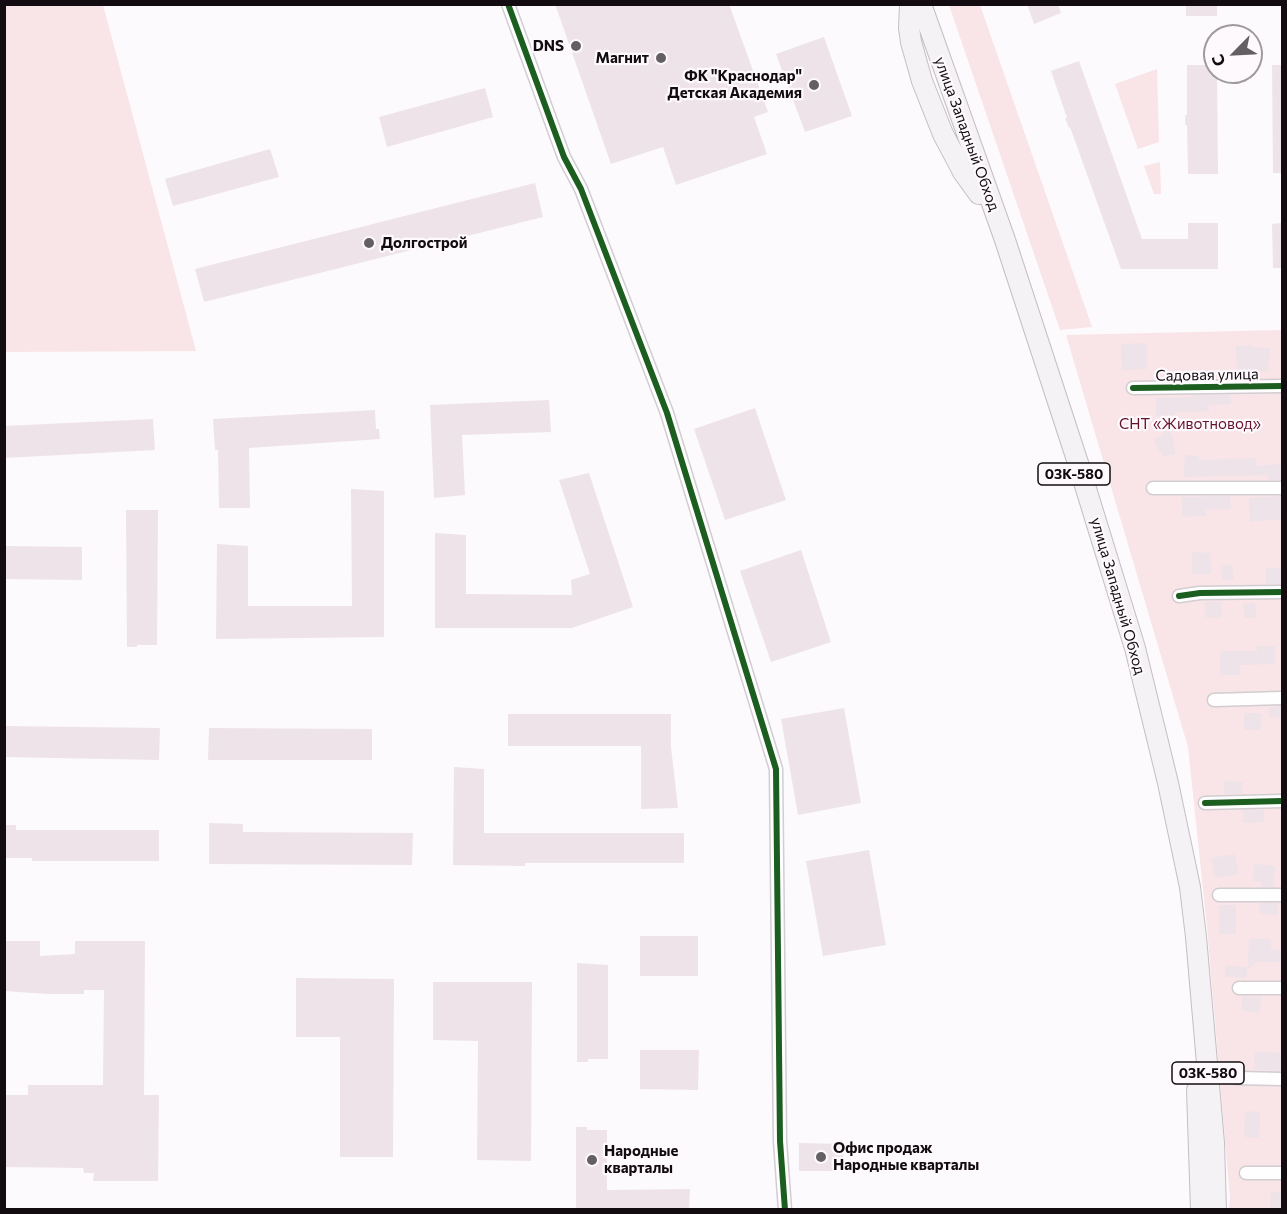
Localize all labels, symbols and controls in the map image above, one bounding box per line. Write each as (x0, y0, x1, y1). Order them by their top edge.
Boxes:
north arrow (1203, 24, 1263, 84)
place label: DNS (533, 37, 564, 55)
marker: DNS (569, 39, 583, 53)
place label: Магнит (596, 49, 649, 67)
marker: Магнит (654, 51, 668, 65)
text: С (1207, 52, 1229, 70)
street label: улица Западный Обход (931, 55, 1003, 213)
place label: ФК "Краснодар" Детская Академия (668, 67, 802, 102)
marker: ФК "Краснодар" Детская Академия (807, 78, 821, 92)
place label: Долгострой (381, 234, 467, 252)
marker: Долгострой (362, 236, 376, 250)
street label: Садовая улица (1155, 365, 1259, 385)
park label: СНТ «Животновод» (1119, 415, 1261, 433)
road number: 03К-580 (1038, 463, 1110, 485)
street label: улица Западный Обход (1087, 515, 1149, 677)
road number: 03К-580 (1172, 1062, 1244, 1084)
place label: Офис продаж Народные кварталы (833, 1139, 979, 1174)
place label: Народные кварталы (604, 1142, 678, 1177)
marker: Офис продаж Народные кварталы (814, 1150, 828, 1164)
marker: Народные кварталы (585, 1153, 599, 1167)

